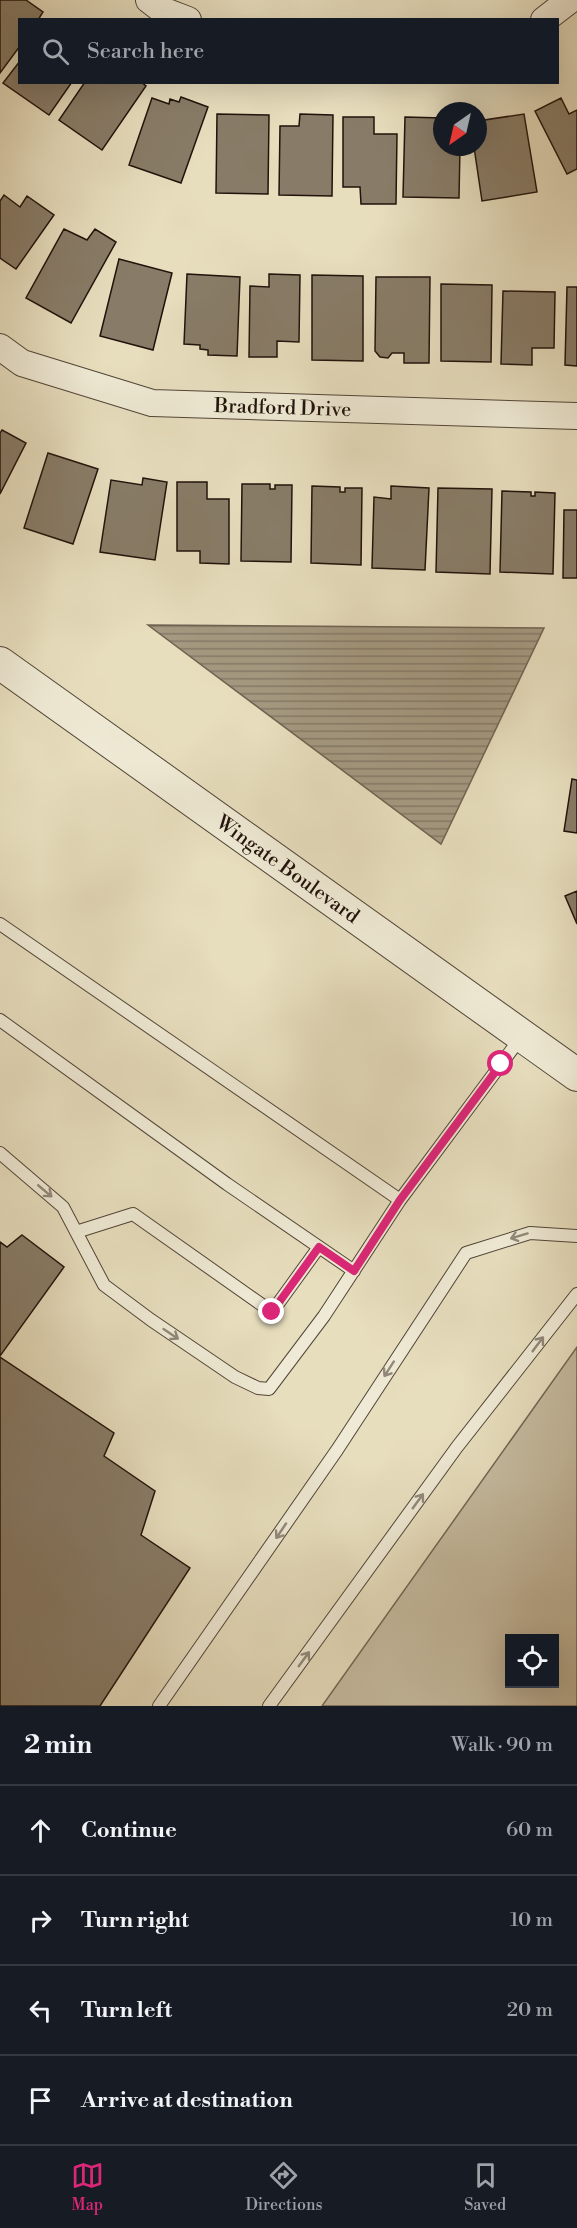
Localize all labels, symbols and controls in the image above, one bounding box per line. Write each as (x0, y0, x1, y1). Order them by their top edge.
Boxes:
search box (18, 18, 559, 84)
icon: search (39, 35, 72, 68)
text: Search here (87, 38, 204, 65)
north arrow (433, 102, 487, 156)
street label: Bradford Drive (213, 394, 352, 423)
street label: Wingate Boulevard (210, 810, 364, 930)
route start (487, 1050, 513, 1076)
one-way arrow (37, 1184, 52, 1198)
one-way arrow (510, 1231, 529, 1242)
route end (258, 1298, 284, 1324)
one-way arrow (162, 1328, 178, 1340)
one-way arrow (532, 1337, 545, 1353)
one-way arrow (383, 1360, 395, 1377)
one-way arrow (412, 1493, 424, 1509)
one-way arrow (275, 1522, 287, 1539)
map controls (505, 1634, 559, 1688)
button: locate (505, 1634, 559, 1688)
one-way arrow (298, 1651, 310, 1667)
text: 2 min (24, 1729, 92, 1761)
text: Walk · 90 m (451, 1733, 553, 1758)
icon: ahead (24, 1814, 57, 1847)
text: Continue (81, 1817, 177, 1844)
text: 60 m (506, 1818, 553, 1843)
icon: right (24, 1904, 57, 1937)
text: Turn right (81, 1907, 189, 1934)
text: 10 m (510, 1908, 553, 1933)
icon: left (24, 1994, 57, 2027)
text: Turn left (81, 1997, 172, 2024)
text: 20 m (507, 1998, 553, 2023)
icon: arrive (24, 2084, 57, 2117)
text: Arrive at destination (81, 2087, 293, 2114)
tab: Map (71, 2159, 104, 2215)
tab: Directions (245, 2159, 323, 2215)
tab: Saved (464, 2159, 506, 2215)

